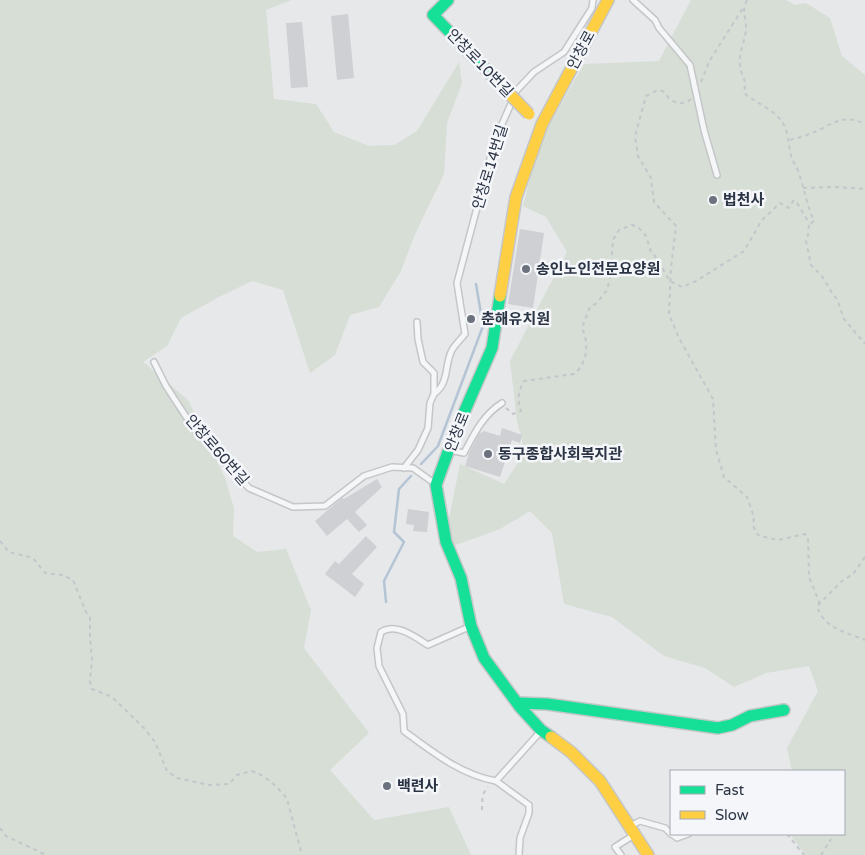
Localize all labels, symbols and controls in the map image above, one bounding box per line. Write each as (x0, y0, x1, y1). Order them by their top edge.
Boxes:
street label: 안창로10번길 (443, 25, 517, 101)
street label: 안창로 (563, 27, 599, 73)
street label: 안창로14번길 (469, 122, 511, 212)
place label: 법천사 (723, 191, 765, 209)
marker: 법천사 (707, 194, 719, 206)
place label: 송인노인전문요양원 (536, 260, 660, 278)
marker: 송인노인전문요양원 (520, 263, 532, 275)
place label: 춘해유치원 (481, 310, 550, 328)
marker: 춘해유치원 (465, 313, 477, 325)
street label: 안창로 (441, 409, 473, 455)
street label: 안창로60번길 (181, 411, 253, 489)
place label: 동구종합사회복지관 (498, 445, 622, 463)
marker: 동구종합사회복지관 (482, 448, 494, 460)
legend (670, 770, 845, 835)
place label: 백련사 (397, 777, 439, 795)
marker: 백련사 (381, 780, 393, 792)
text: Fast (715, 781, 745, 799)
text: Slow (715, 806, 749, 824)

